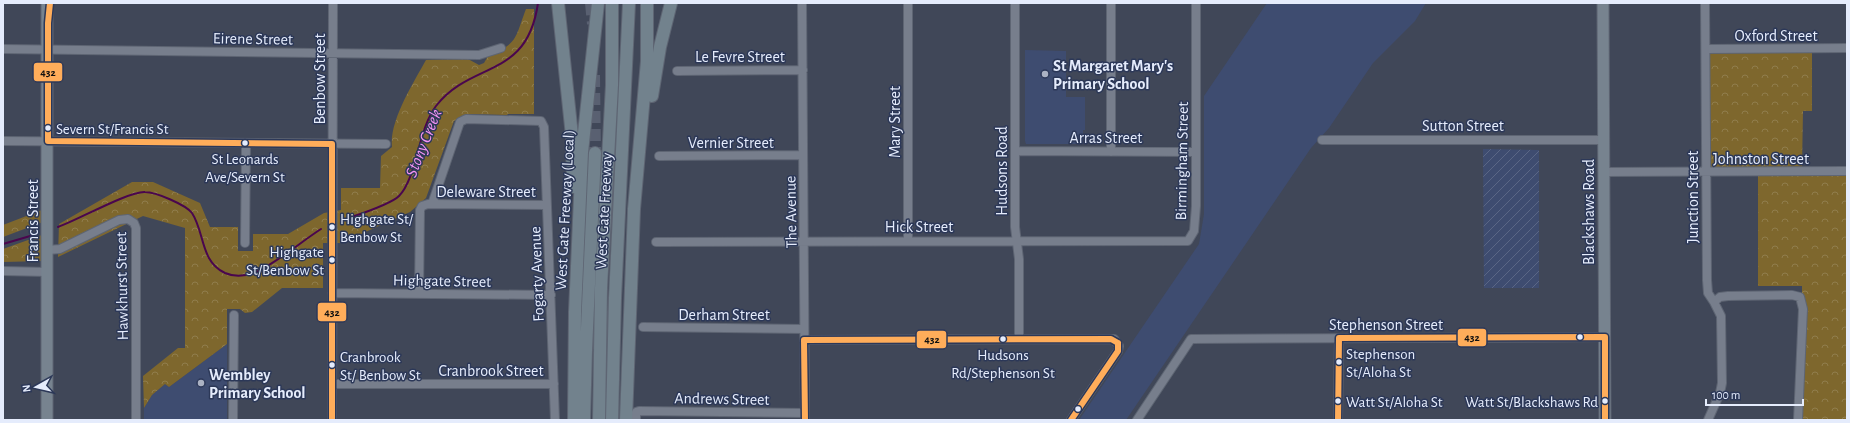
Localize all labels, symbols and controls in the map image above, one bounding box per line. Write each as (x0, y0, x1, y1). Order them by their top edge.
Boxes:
street label: Oxford Street (1734, 28, 1818, 44)
street label: Eirene Street (213, 30, 293, 48)
street label: Benbow Street (312, 33, 328, 125)
street label: Le Fevre Street (695, 49, 785, 65)
place label: St Margaret Mary's Primary School (1053, 58, 1173, 93)
line badge: 432 (33, 62, 63, 82)
text: 432 (40, 67, 56, 78)
marker: St Margaret Mary's Primary School (1040, 69, 1050, 79)
street label: Mary Street (887, 86, 904, 158)
street label: Birmingham Street (1173, 101, 1191, 221)
water label: Stony Creek (402, 107, 445, 180)
street label: Sutton Street (1422, 118, 1504, 134)
place label: Severn St/Francis St (56, 122, 169, 137)
marker: Severn St/Francis St (43, 123, 53, 133)
street label: Hudsons Road (994, 126, 1010, 216)
street label: West Gate Freeway (Local) (553, 129, 578, 291)
street label: Arras Street (1070, 130, 1142, 146)
street label: Vernier Street (688, 135, 774, 151)
marker: St Leonards Ave/Severn St (240, 138, 250, 148)
street label: Junction Street (1685, 151, 1701, 243)
street label: Johnston Street (1713, 151, 1809, 167)
place label: St Leonards Ave/Severn St (205, 152, 285, 185)
street label: West Gate Freeway (593, 152, 616, 270)
street label: Blackshaws Road (1581, 159, 1597, 265)
street label: The Avenue (782, 176, 800, 248)
street label: Francis Street (25, 179, 41, 263)
street label: Deleware Street (436, 184, 536, 200)
place label: Highgate St/ Benbow St (340, 212, 414, 245)
street label: Hick Street (885, 219, 953, 235)
marker: Highgate St/ Benbow St (327, 222, 337, 232)
street label: Fogarty Avenue (527, 226, 548, 322)
street label: Hawkhurst Street (113, 231, 131, 340)
place label: Highgate St/Benbow St (246, 245, 324, 278)
marker: Highgate St/Benbow St (327, 255, 337, 265)
street label: Highgate Street (393, 272, 491, 290)
line badge: 432 (317, 302, 347, 322)
text: 432 (324, 307, 340, 318)
street label: Derham Street (678, 307, 770, 323)
street label: Stephenson Street (1329, 317, 1443, 333)
line badge: 432 (1457, 328, 1487, 347)
line badge: 432 (916, 330, 947, 349)
text: 432 (1464, 332, 1480, 343)
unlabelled marker (1575, 332, 1585, 342)
text: 432 (924, 334, 940, 345)
marker: Hudsons Rd/Stephenson St (998, 334, 1008, 344)
place label: Stephenson St/Aloha St (1346, 347, 1415, 380)
place label: Hudsons Rd/Stephenson St (951, 348, 1055, 381)
place label: Cranbrook St/ Benbow St (340, 350, 421, 383)
marker: Stephenson St/Aloha St (1334, 357, 1344, 367)
marker: Cranbrook St/ Benbow St (327, 360, 337, 370)
street label: Cranbrook Street (438, 363, 544, 379)
north arrow (16, 367, 56, 407)
place label: Wembley Primary School (209, 367, 306, 402)
marker: Wembley Primary School (196, 378, 206, 388)
scale bar (1706, 381, 1803, 407)
text: N (21, 384, 33, 393)
text: 100 m (1712, 389, 1740, 401)
street label: Andrews Street (674, 390, 770, 408)
place label: Watt St/Aloha St (1346, 395, 1443, 410)
place label: Watt St/Blackshaws Rd (1465, 395, 1598, 410)
marker: Watt St/Aloha St (1333, 396, 1343, 406)
marker: Watt St/Blackshaws Rd (1600, 396, 1610, 406)
unlabelled marker (1073, 404, 1083, 414)

